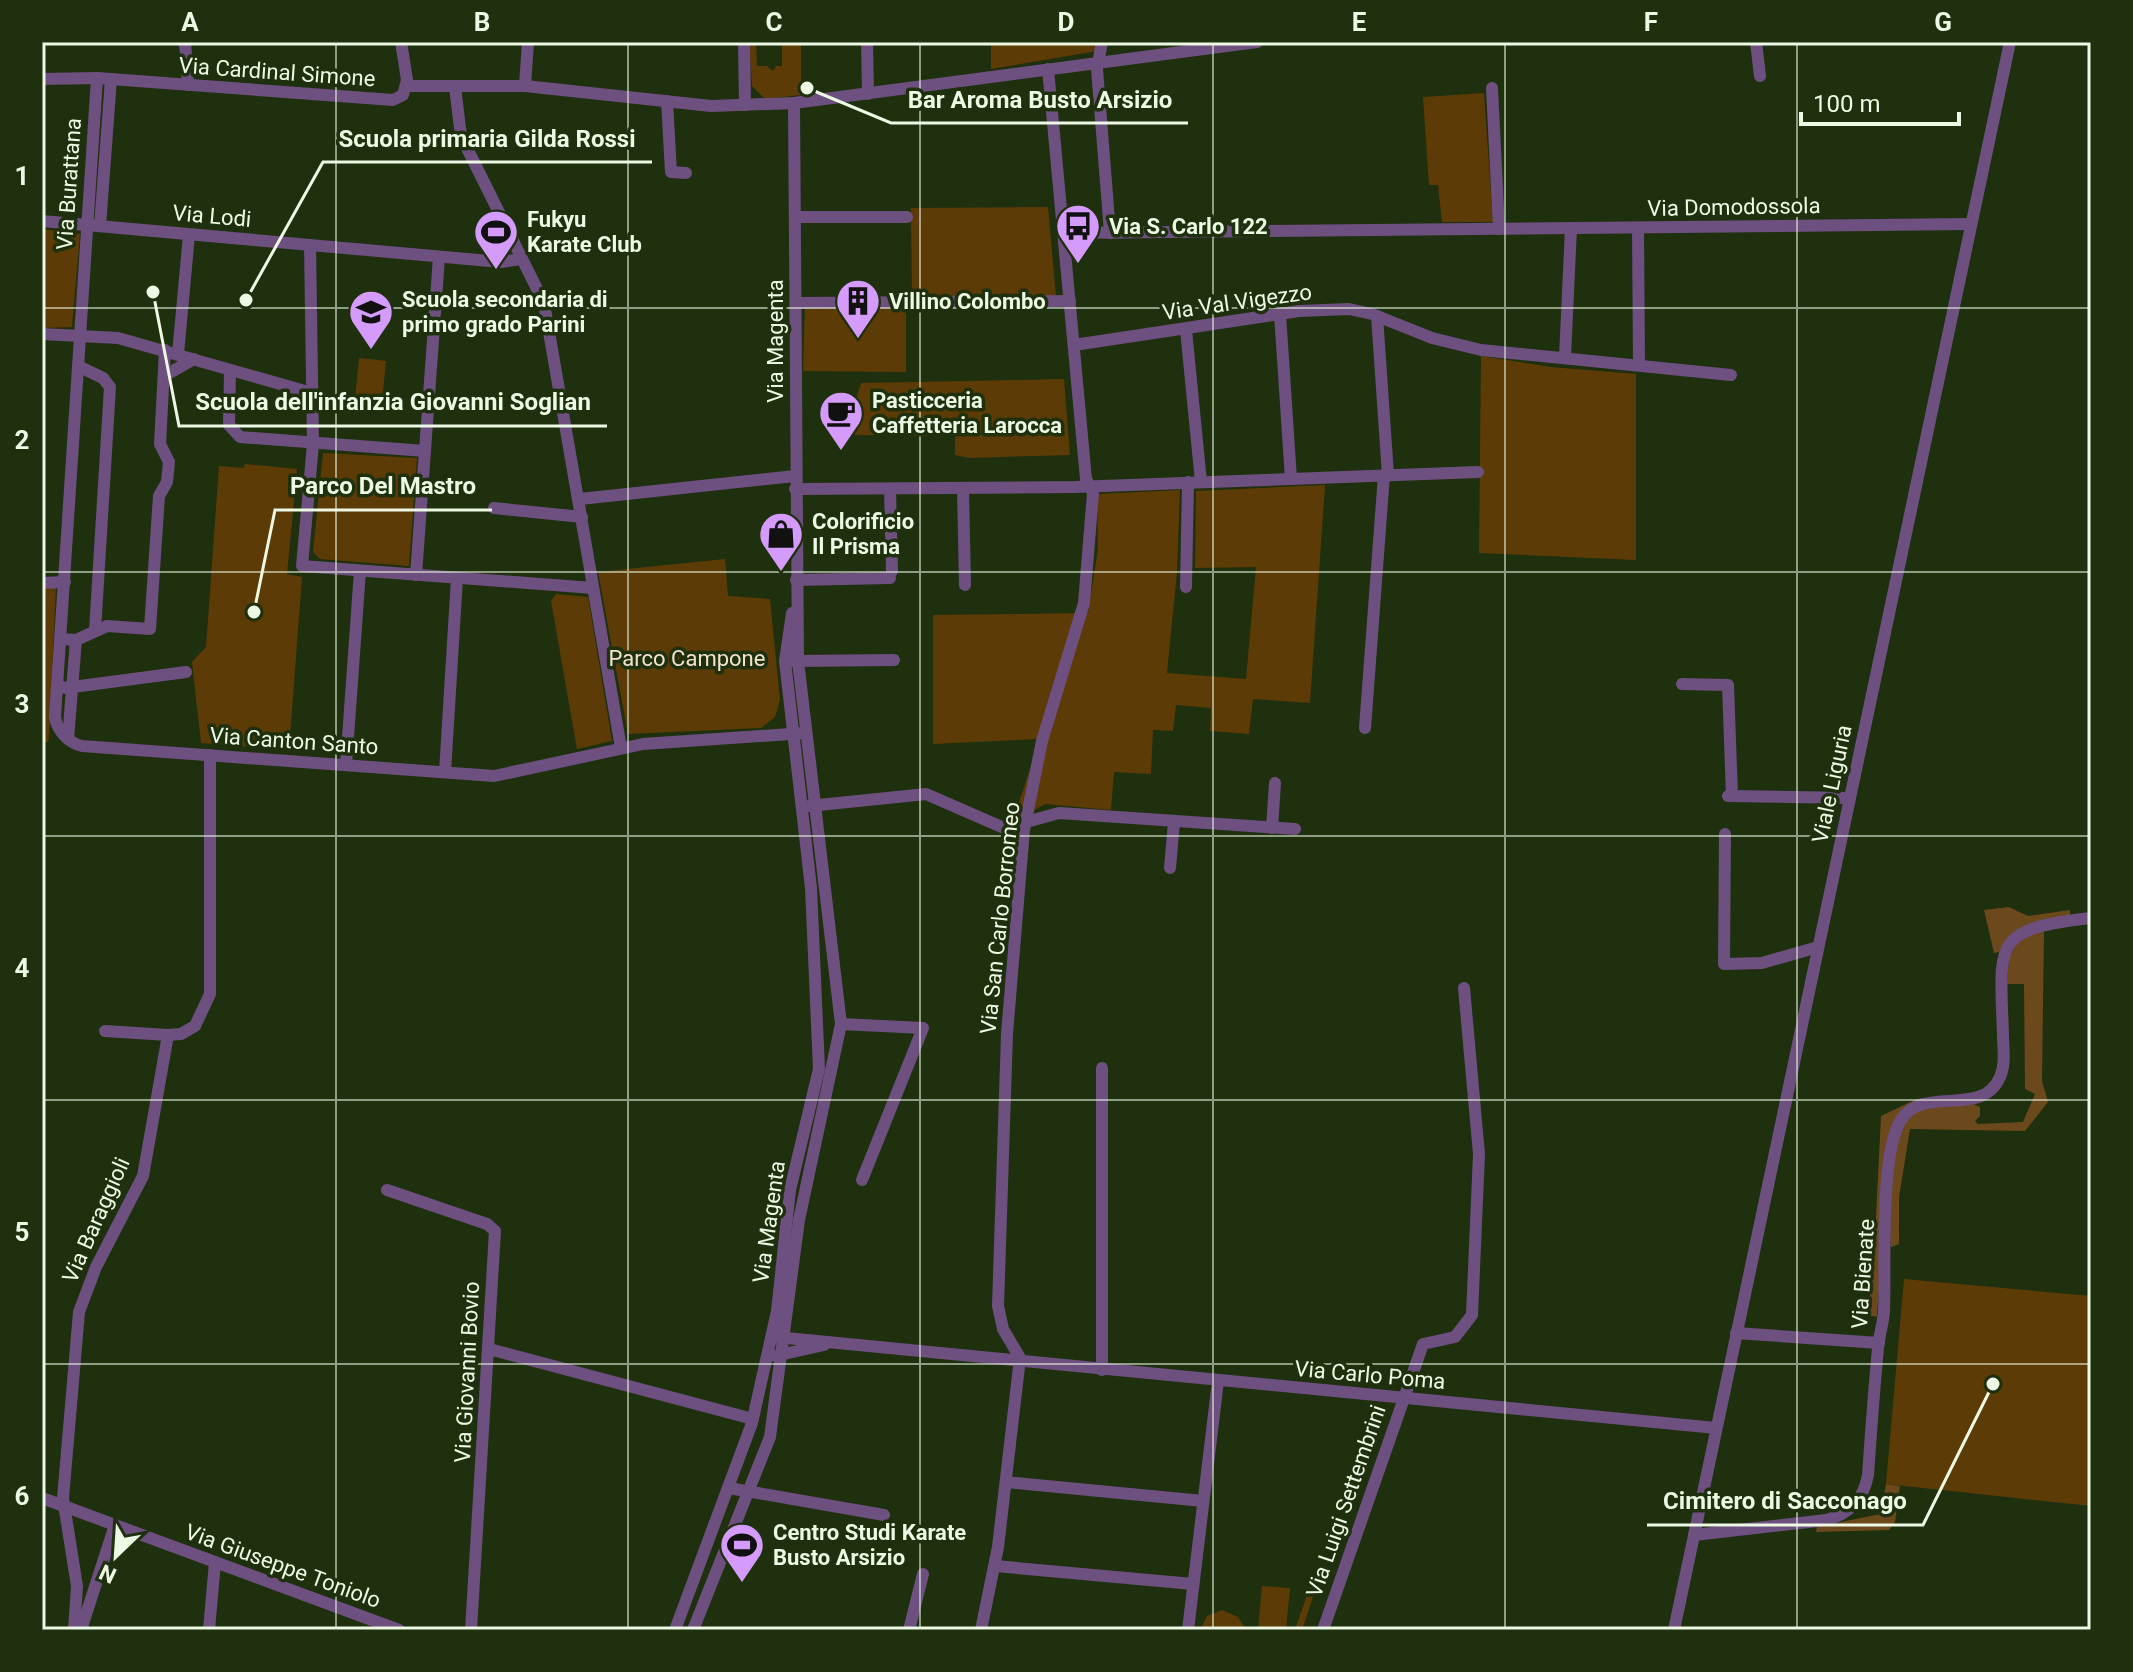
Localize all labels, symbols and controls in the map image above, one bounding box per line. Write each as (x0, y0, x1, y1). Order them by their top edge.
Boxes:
text: A (181, 7, 199, 37)
text: B (474, 7, 490, 37)
text: C (765, 7, 783, 37)
text: D (1058, 7, 1074, 37)
text: E (1352, 7, 1367, 37)
text: F (1644, 7, 1658, 37)
text: G (1934, 7, 1952, 37)
street label: Via Cardinal Simone (178, 53, 376, 91)
callout: Bar Aroma Busto Arsizio (891, 75, 1188, 123)
scale bar (1801, 76, 1959, 126)
text: Bar Aroma Busto Arsizio (908, 86, 1172, 114)
text: 100 m (1813, 90, 1880, 118)
callout: Scuola primaria Gilda Rossi (323, 114, 652, 162)
street label: Via Burattana (52, 117, 86, 251)
text: Scuola primaria Gilda Rossi (339, 125, 635, 153)
text: 1 (15, 161, 29, 191)
street label: Via Domodossola (1647, 193, 1821, 221)
street label: Via Lodi (172, 200, 252, 232)
bus stop icon: Via S. Carlo 122 (1054, 202, 1102, 265)
place label: Fukyu Karate Club (527, 207, 642, 257)
sports icon: Fukyu Karate Club (472, 208, 520, 271)
place label: Via S. Carlo 122 (1109, 214, 1268, 239)
building icon: Villino Colombo (834, 277, 882, 340)
street label: Via Magenta (763, 279, 788, 403)
street label: Via Val Vigezzo (1161, 279, 1313, 325)
place label: Scuola secondaria di primo grado Parini (402, 287, 608, 337)
school or university icon: Scuola secondaria di primo grado Parini (347, 288, 395, 351)
place label: Villino Colombo (889, 289, 1046, 314)
callout: Scuola dell'infanzia Giovanni Soglian (179, 378, 607, 426)
text: Scuola dell'infanzia Giovanni Soglian (195, 388, 591, 416)
place label: Pasticceria Caffetteria Larocca (872, 388, 1062, 438)
cafe icon: Pasticceria Caffetteria Larocca (817, 389, 865, 452)
text: 2 (15, 425, 29, 455)
callout: Parco Del Mastro (275, 462, 492, 510)
text: Parco Del Mastro (290, 472, 476, 500)
place label: Colorificio Il Prisma (812, 509, 914, 559)
shop icon: Colorificio Il Prisma (757, 510, 805, 573)
park label: Parco Campone (609, 646, 765, 671)
text: 3 (15, 689, 29, 719)
street label: Via Canton Santo (209, 723, 379, 759)
street label: Viale Liguria (1807, 723, 1857, 845)
street label: Via San Carlo Borromeo (975, 801, 1025, 1035)
text: 4 (15, 953, 30, 983)
street label: Via Baraggioli (57, 1153, 135, 1287)
street label: Via Magenta (748, 1159, 790, 1285)
text: 5 (15, 1217, 29, 1247)
street label: Via Bienate (1847, 1218, 1879, 1330)
street label: Via Giovanni Bovio (450, 1281, 484, 1463)
street label: Via Carlo Poma (1293, 1356, 1447, 1394)
street label: Via Luigi Settembrini (1301, 1402, 1391, 1600)
callout: Cimitero di Sacconago (1647, 1477, 1923, 1525)
text: 6 (15, 1481, 30, 1511)
text: Cimitero di Sacconago (1663, 1487, 1907, 1515)
north arrow (76, 1516, 156, 1596)
street label: Via Giuseppe Toniolo (182, 1519, 384, 1613)
place label: Centro Studi Karate Busto Arsizio (773, 1520, 966, 1570)
sports icon: Centro Studi Karate Busto Arsizio (718, 1521, 766, 1584)
text: N (95, 1559, 120, 1588)

